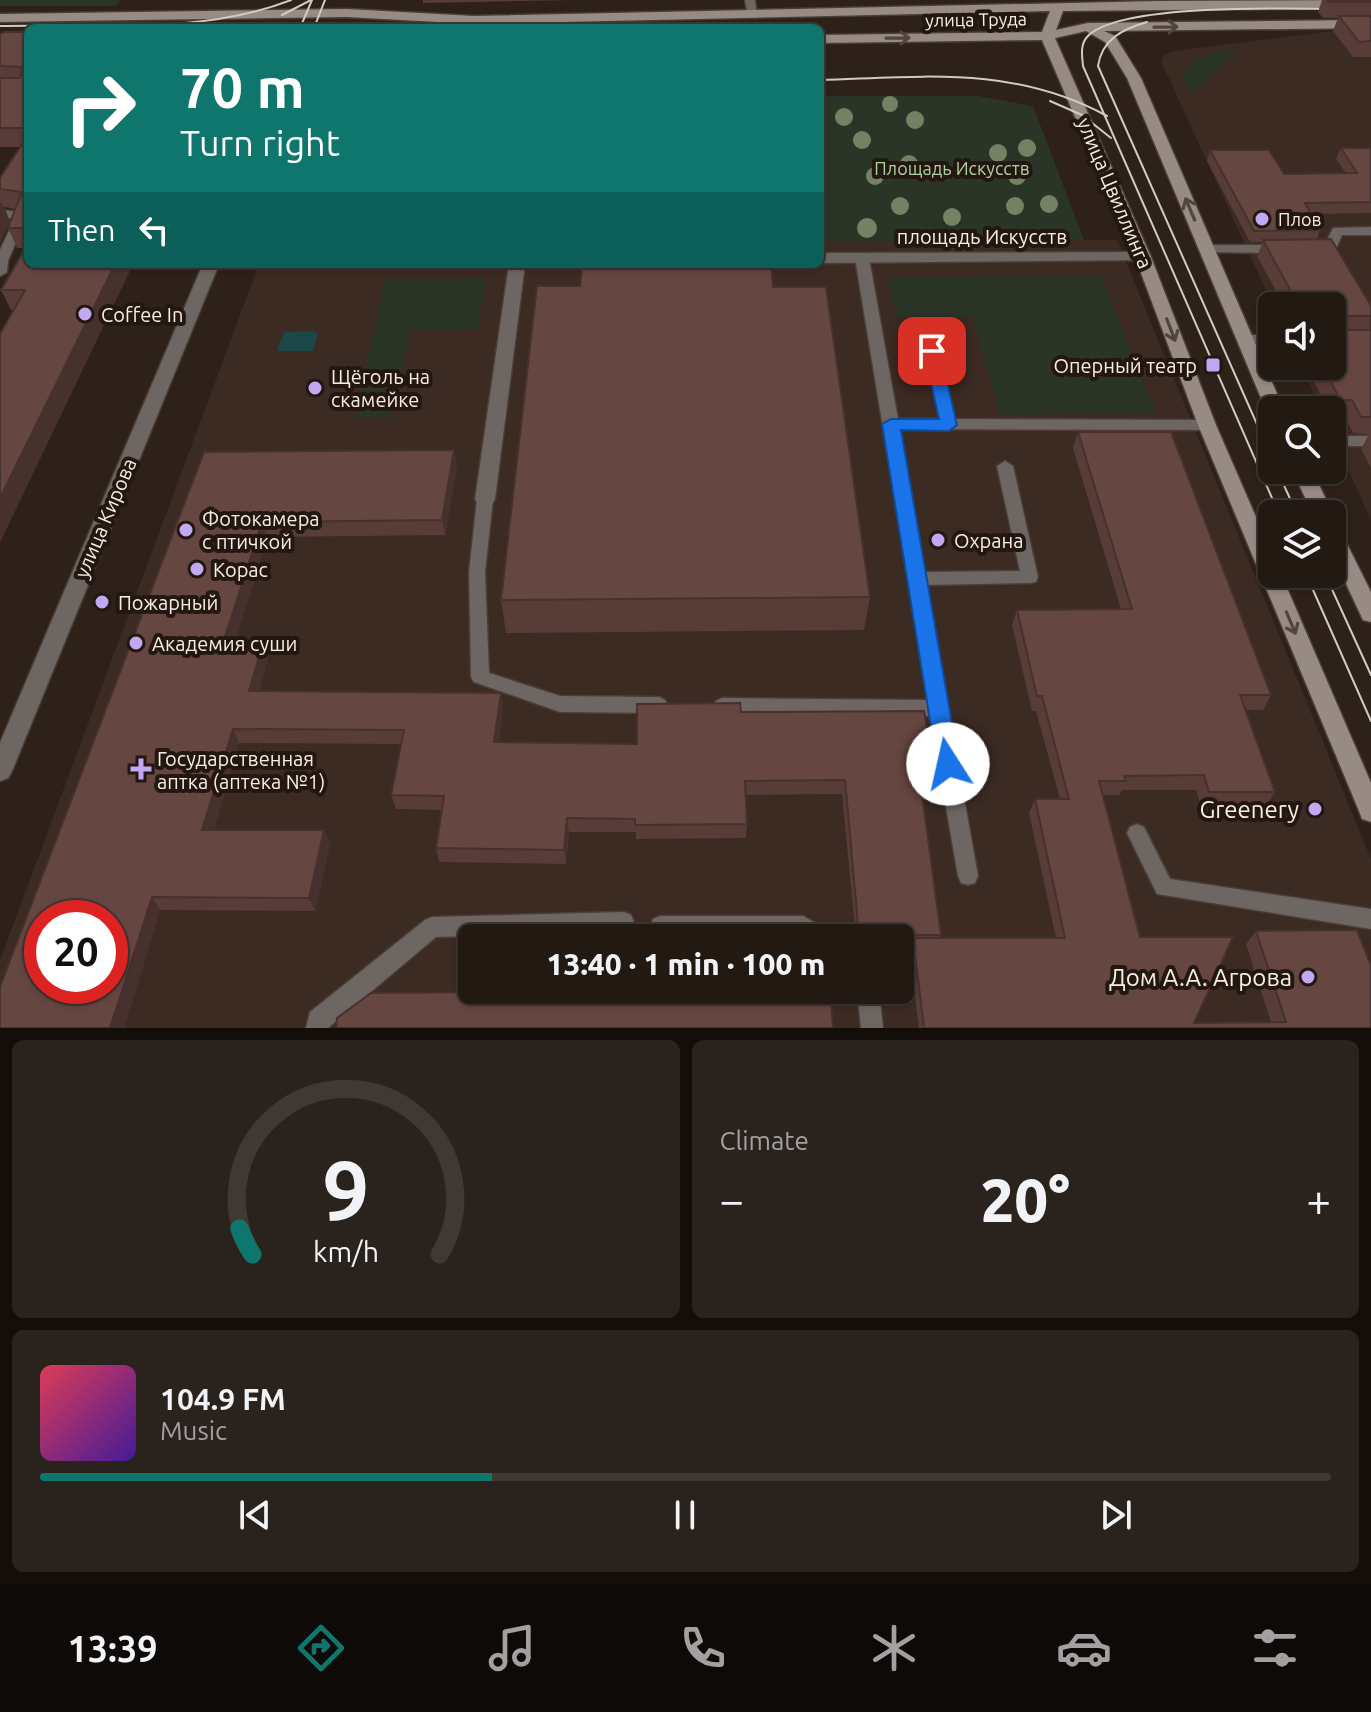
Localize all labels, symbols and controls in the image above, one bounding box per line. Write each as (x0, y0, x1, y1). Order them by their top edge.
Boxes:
street label: улица Труда (925, 8, 1027, 30)
one-way arrow (1152, 19, 1179, 35)
one-way arrow (884, 30, 911, 45)
icon: right (48, 56, 152, 160)
text: 70 m (180, 56, 305, 119)
street label: улица Цвиллинга (1073, 114, 1157, 272)
text: Turn right (180, 122, 340, 163)
park label: Площадь Искусств (874, 158, 1030, 178)
one-way arrow (1182, 197, 1197, 222)
icon: left (132, 208, 176, 252)
place label: Плов (1278, 209, 1321, 229)
marker: Плов (1253, 210, 1271, 228)
text: Then (48, 213, 116, 247)
street label: площадь Искусств (897, 225, 1067, 248)
map controls (1258, 292, 1346, 588)
button: sound (1258, 292, 1346, 380)
place label: Coffee In (101, 303, 183, 326)
marker: Coffee In (76, 305, 94, 323)
pin (898, 317, 966, 385)
one-way arrow (1165, 318, 1179, 342)
icon: arrive (910, 329, 954, 373)
place label: Оперный театр (1054, 354, 1197, 377)
marker: Оперный театр (1204, 356, 1222, 374)
place label: Щёголь на скамейке (331, 365, 430, 411)
marker: Щёголь на скамейке (306, 379, 324, 397)
button: search (1258, 396, 1346, 484)
street label: улица Кирова (69, 455, 141, 581)
button: layers (1258, 500, 1346, 588)
place label: Фотокамера с птичкой (202, 507, 320, 553)
marker: Фотокамера с птичкой (177, 521, 195, 539)
place label: Охрана (954, 529, 1024, 552)
marker: Охрана (929, 531, 947, 549)
place label: Корас (213, 558, 268, 581)
marker: Корас (188, 560, 206, 578)
place label: Пожарный (118, 591, 218, 614)
marker: Пожарный (93, 593, 111, 611)
one-way arrow (1284, 610, 1299, 635)
place label: Академия суши (152, 632, 297, 655)
marker: Академия суши (127, 634, 145, 652)
position arrow (906, 722, 990, 806)
place label: Государственная аптка (аптека №1) (157, 747, 325, 793)
marker: Государственная аптка (аптека №1) (132, 760, 150, 778)
place label: Greenery (1199, 796, 1299, 823)
marker: Greenery (1306, 800, 1324, 818)
speed limit sign: 20 (24, 900, 128, 1004)
text: 13:40 · 1 min · 100 m (547, 947, 825, 981)
place label: Дом А.А. Агрова (1109, 964, 1292, 991)
marker: Дом А.А. Агрова (1299, 968, 1317, 986)
text: Climate (720, 1126, 809, 1155)
text: 9 (322, 1143, 369, 1237)
text: 20° (981, 1166, 1070, 1233)
text: − (720, 1175, 744, 1224)
text: + (1306, 1175, 1331, 1224)
text: km/h (313, 1235, 379, 1267)
text: 104.9 FM (160, 1382, 286, 1416)
text: Music (160, 1416, 227, 1445)
icon: previous (233, 1493, 277, 1537)
icon: pause (663, 1493, 707, 1537)
icon: next (1094, 1493, 1138, 1537)
icon: directions (293, 1620, 349, 1676)
icon: music (484, 1620, 540, 1676)
icon: phone (675, 1620, 731, 1676)
icon: climate (866, 1620, 922, 1676)
icon: car (1056, 1620, 1112, 1676)
icon: filters (1247, 1620, 1303, 1676)
text: 13:39 (67, 1628, 158, 1669)

